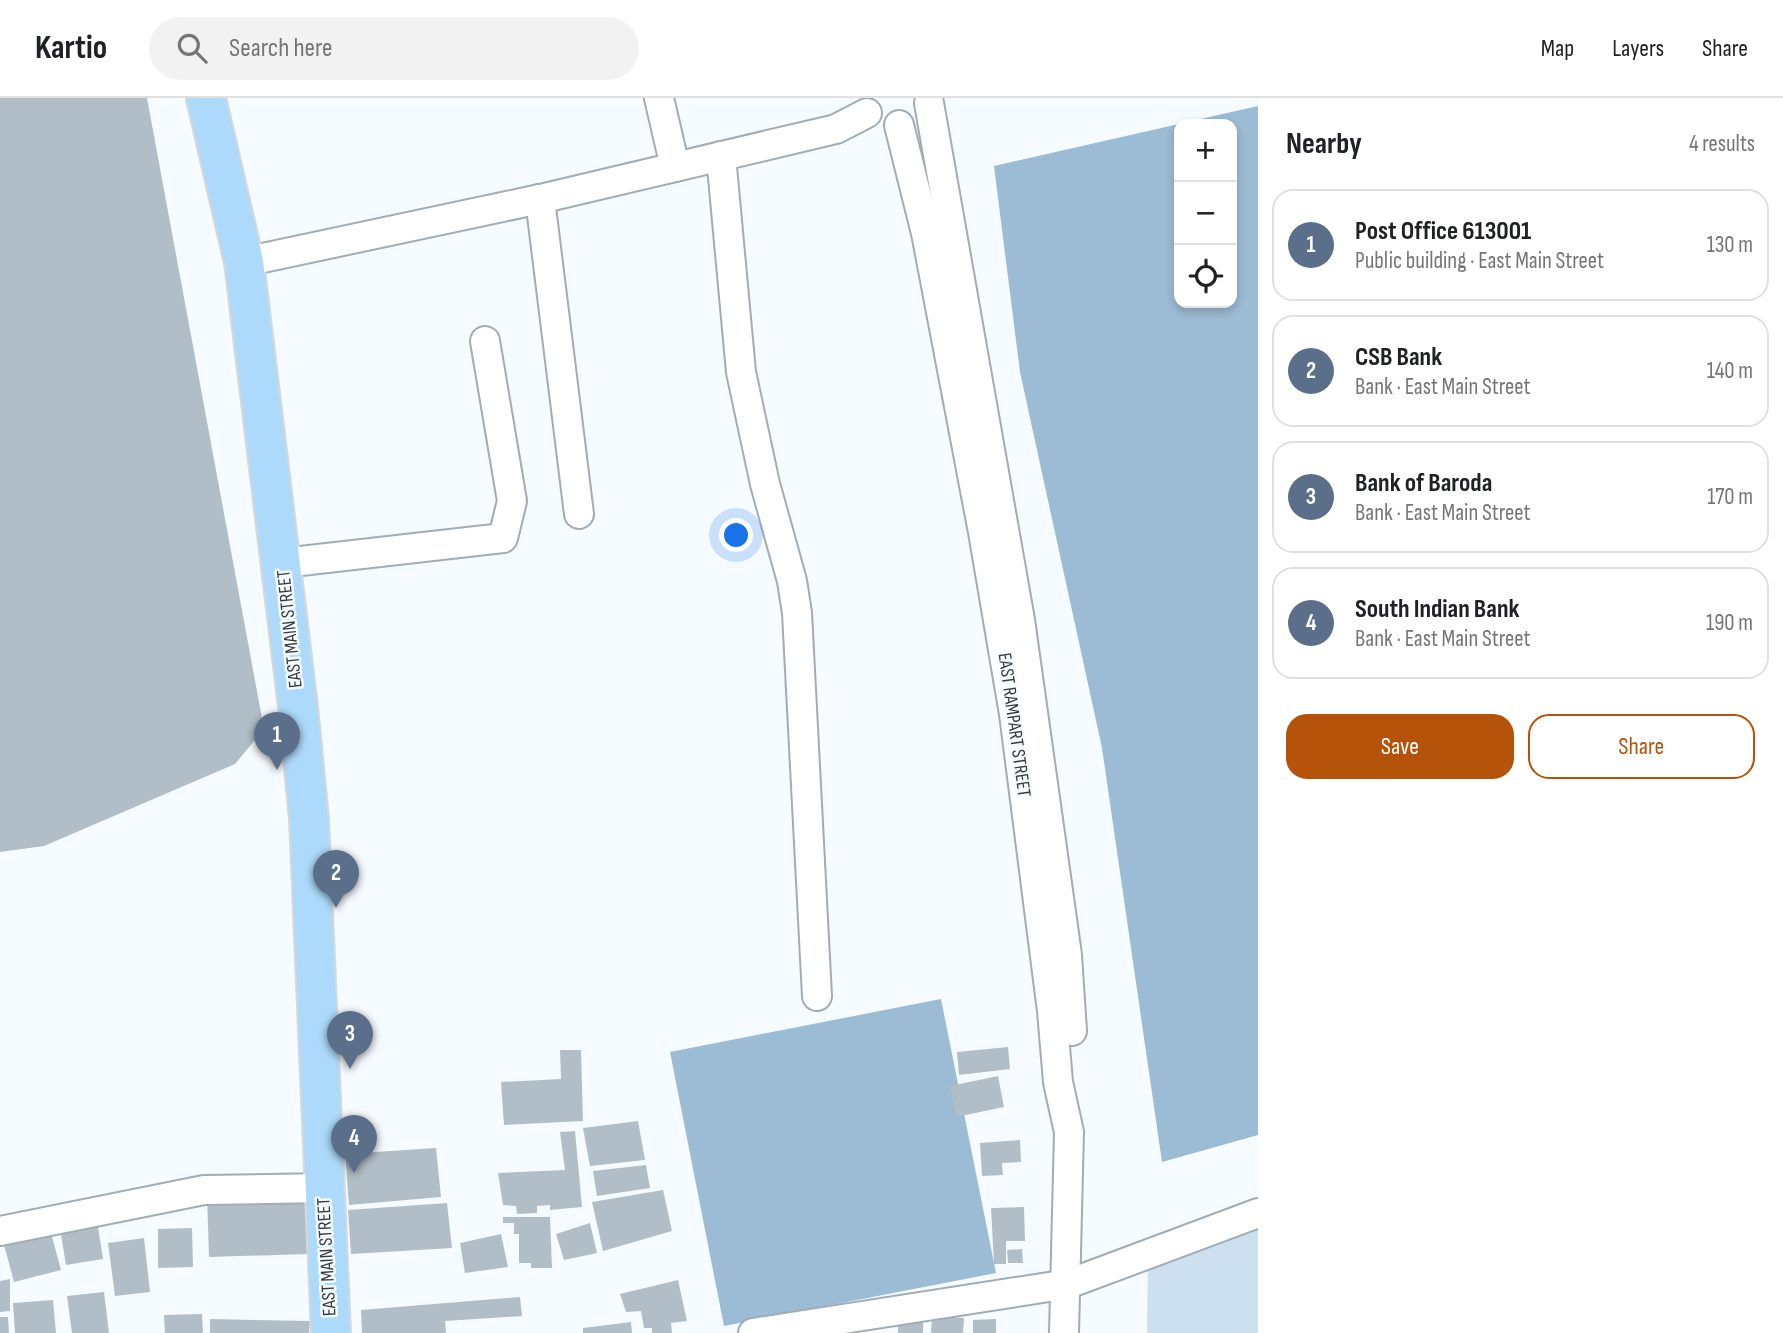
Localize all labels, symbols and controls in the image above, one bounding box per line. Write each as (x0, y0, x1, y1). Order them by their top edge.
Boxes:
search box (149, 17, 639, 80)
text: Kartio (35, 28, 107, 68)
icon: search (173, 29, 211, 67)
text: Search here (229, 33, 332, 64)
text: Map (1541, 34, 1574, 63)
text: Layers (1612, 34, 1664, 63)
text: Share (1702, 34, 1748, 63)
map controls (1174, 119, 1237, 308)
button: + (1174, 119, 1237, 182)
text: Nearby (1286, 126, 1362, 162)
text: 4 results (1689, 130, 1755, 158)
button: − (1174, 182, 1237, 245)
text: Post Office 613001 (1355, 216, 1531, 247)
text: 1 (1306, 231, 1316, 259)
text: 130 m (1707, 231, 1753, 259)
button: locate (1174, 245, 1237, 308)
text: Public building · East Main Street (1355, 247, 1604, 275)
text: CSB Bank (1355, 342, 1442, 373)
text: 2 (1306, 357, 1316, 385)
text: 140 m (1707, 357, 1753, 385)
text: Bank · East Main Street (1355, 373, 1530, 401)
text: Bank of Baroda (1355, 468, 1492, 499)
text: 3 (1306, 483, 1316, 511)
text: 170 m (1707, 483, 1753, 511)
text: Bank · East Main Street (1355, 499, 1530, 527)
your location (719, 518, 753, 552)
street label: EAST MAIN STREET (272, 569, 308, 689)
text: South Indian Bank (1355, 594, 1520, 625)
text: 4 (1306, 609, 1316, 637)
text: 190 m (1706, 609, 1753, 637)
text: Bank · East Main Street (1355, 625, 1530, 653)
street label: EAST RAMPART STREET (992, 651, 1036, 799)
pin: 1 (254, 712, 300, 770)
button: Save (1286, 714, 1514, 779)
button: Share (1528, 714, 1755, 779)
pin: 2 (313, 850, 359, 908)
pin: 3 (327, 1011, 373, 1069)
pin: 4 (331, 1115, 377, 1173)
street label: EAST MAIN STREET (312, 1197, 342, 1317)

